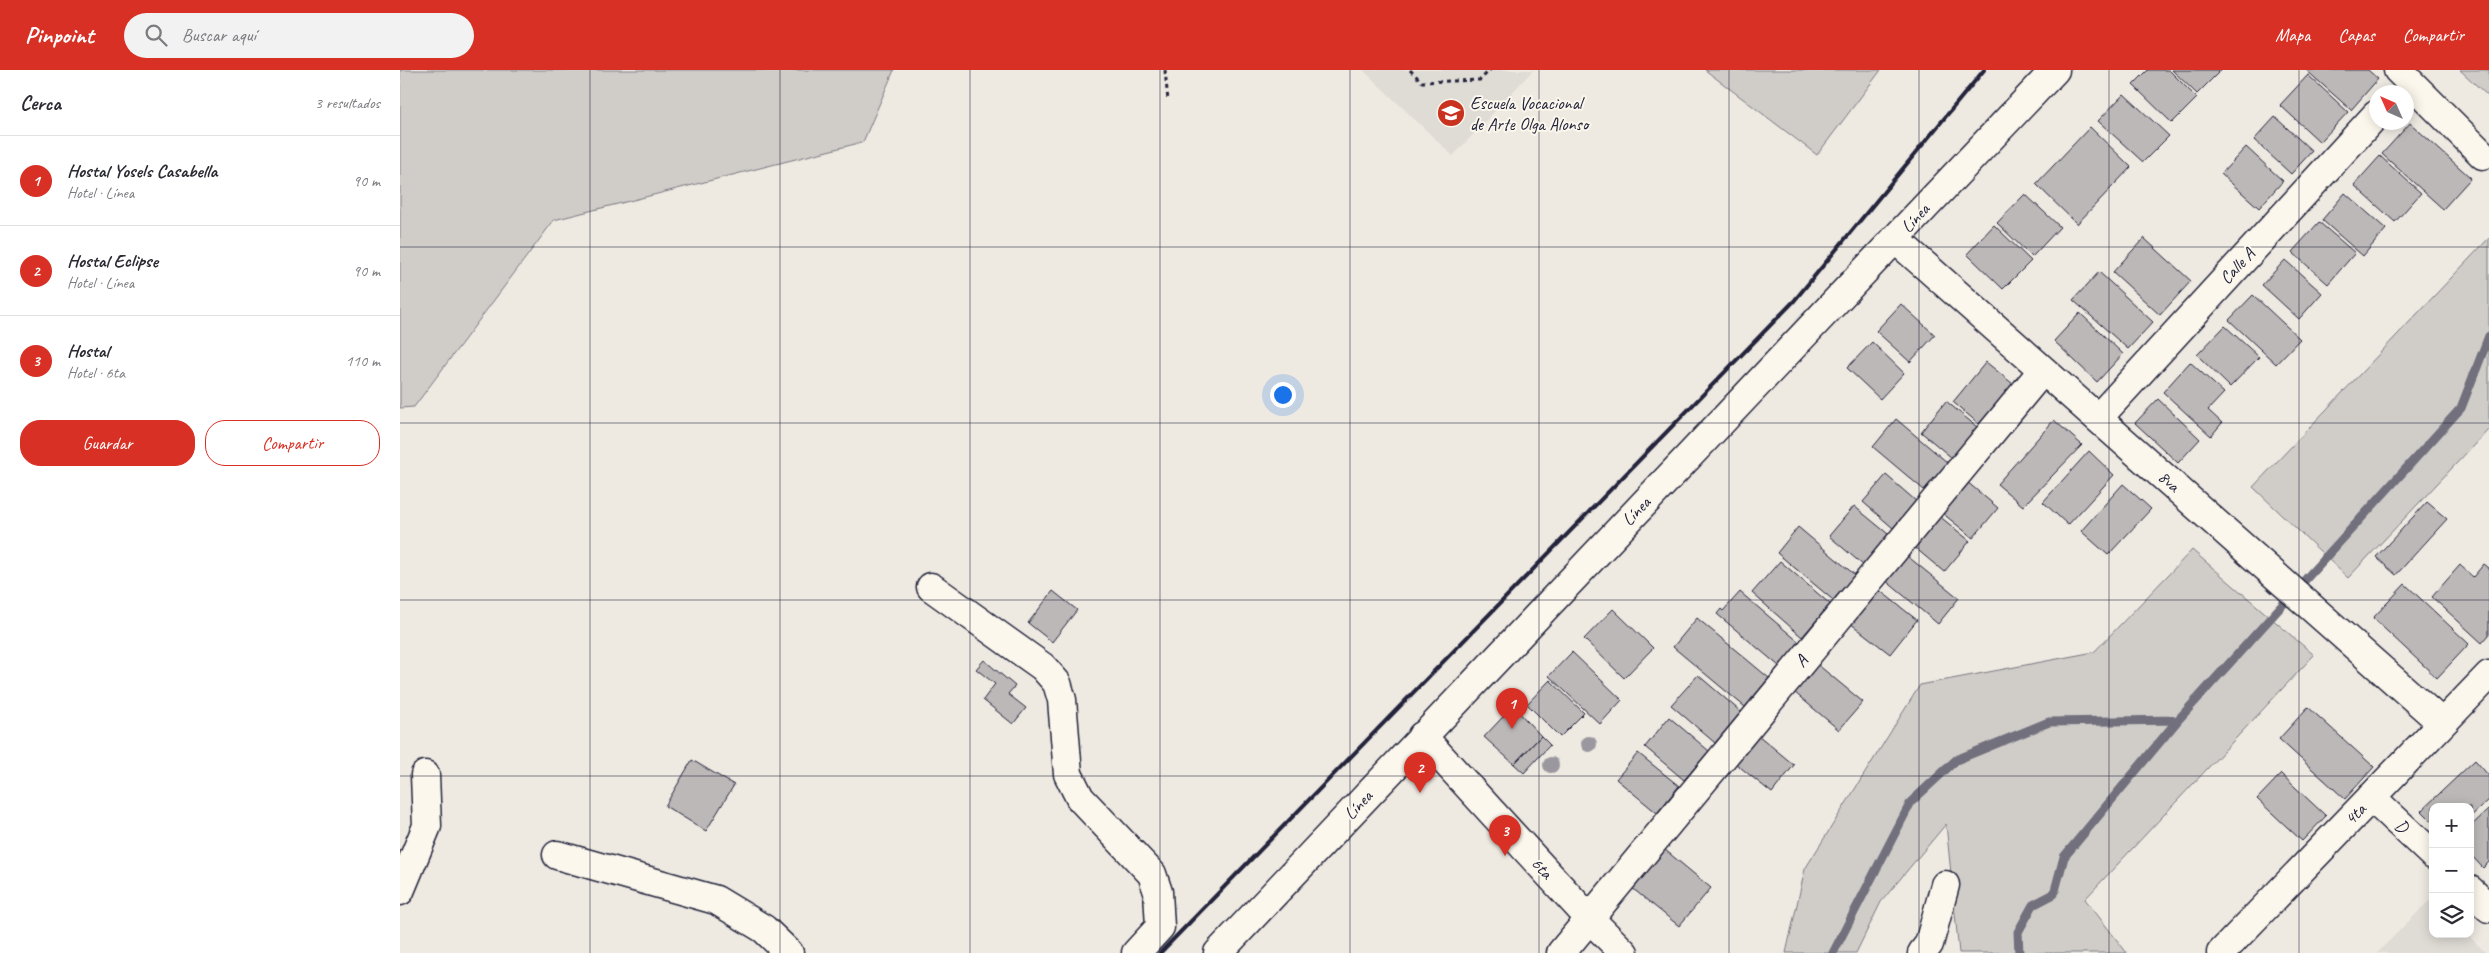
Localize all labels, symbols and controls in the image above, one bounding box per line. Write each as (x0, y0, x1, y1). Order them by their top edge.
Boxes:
search box (124, 13, 474, 58)
text: Pinpoint (25, 20, 94, 50)
icon: search (142, 21, 170, 49)
text: Buscar aquí (182, 23, 256, 47)
text: Mapa (2275, 24, 2310, 46)
text: Capas (2338, 24, 2375, 46)
text: Compartir (2403, 24, 2464, 46)
north arrow (2369, 85, 2414, 130)
text: Cerca (20, 90, 61, 116)
place label: Escuela Vocacional de Arte Olga Alonso (1470, 92, 1590, 135)
text: 3 resultados (315, 93, 380, 113)
school or university icon: Escuela Vocacional de Arte Olga Alonso (1436, 98, 1466, 128)
text: Hostal Yosels Casabella (67, 159, 217, 183)
text: 1 (32, 171, 40, 191)
text: 90 m (353, 171, 380, 191)
text: Hotel · Línea (67, 183, 134, 203)
street label: Línea (1896, 197, 1935, 237)
street label: Calle A (2215, 243, 2260, 289)
text: Hostal Eclipse (67, 249, 158, 273)
text: 2 (32, 261, 40, 281)
text: 90 m (353, 261, 380, 281)
text: Hotel · Línea (67, 273, 134, 293)
text: Hostal (67, 339, 109, 363)
text: 3 (32, 351, 40, 371)
text: 110 m (346, 351, 380, 371)
text: Hotel · 6ta (67, 363, 125, 383)
your location (1270, 382, 1296, 408)
button: Guardar (20, 420, 195, 466)
button: Compartir (205, 420, 380, 466)
street label: 8va (2154, 466, 2185, 497)
street label: Línea (1617, 490, 1656, 530)
street label: A (1790, 650, 1813, 672)
pin: 1 (1496, 688, 1528, 729)
pin: 2 (1404, 752, 1436, 793)
street label: Línea (1339, 784, 1378, 824)
street label: 4ta (2339, 798, 2371, 830)
map controls (2429, 803, 2474, 938)
button: + (2429, 803, 2474, 848)
street label: D (2391, 814, 2414, 839)
pin: 3 (1489, 815, 1521, 856)
button: − (2429, 848, 2474, 893)
street label: 6ta (1526, 852, 1558, 884)
button: layers (2429, 893, 2474, 938)

